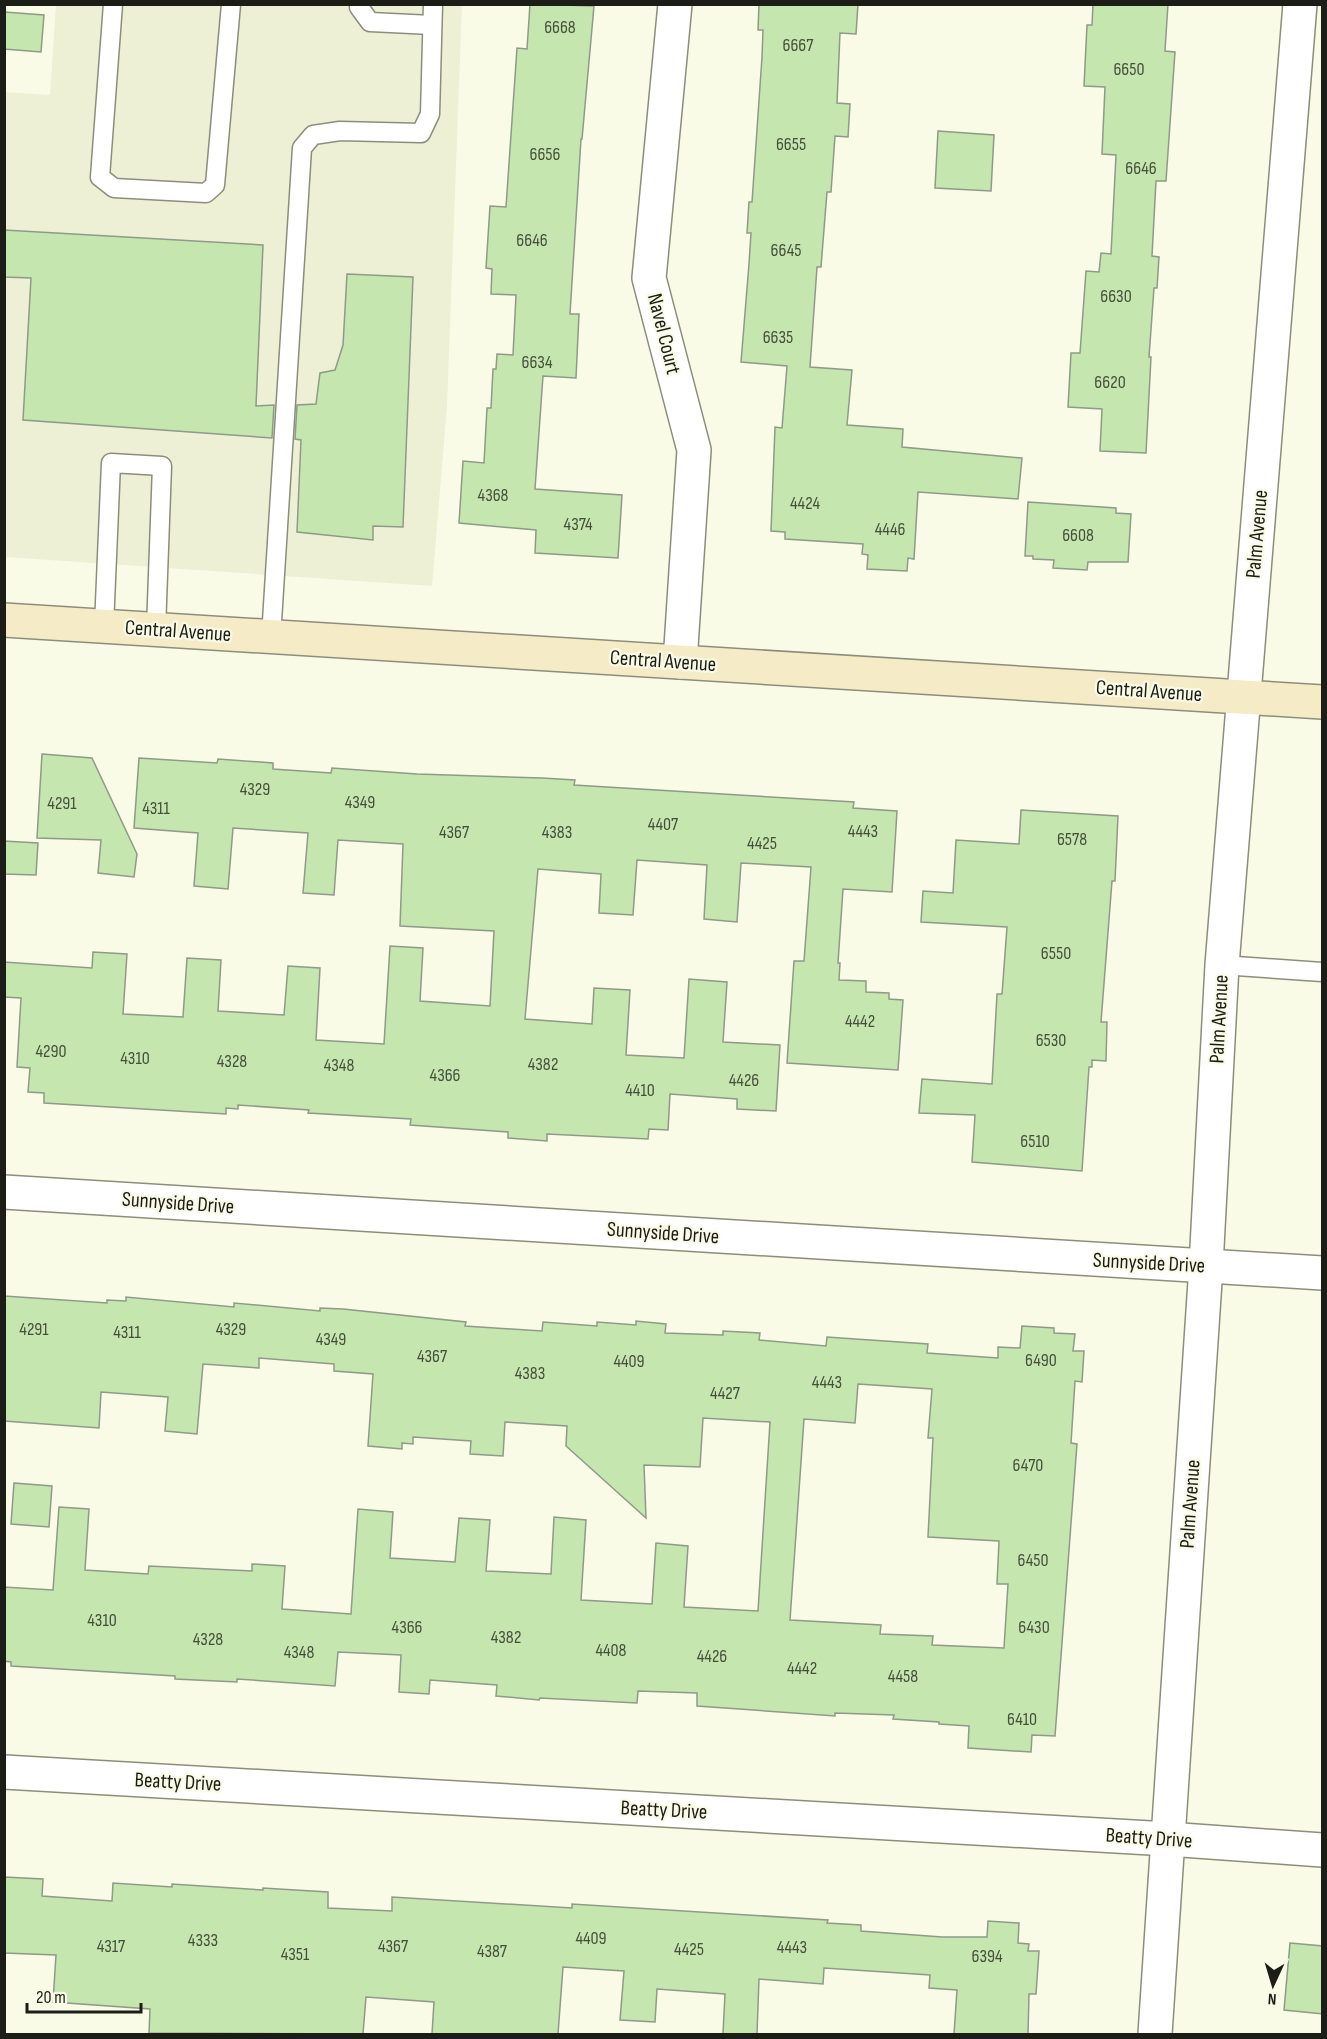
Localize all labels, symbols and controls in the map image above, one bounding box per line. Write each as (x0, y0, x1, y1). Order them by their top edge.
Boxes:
house number: 6668 (544, 17, 576, 38)
house number: 6667 (783, 35, 814, 56)
house number: 6650 (1113, 59, 1145, 80)
house number: 6655 (776, 134, 806, 155)
house number: 6656 (530, 144, 561, 165)
house number: 6646 (1125, 158, 1157, 179)
house number: 6646 (516, 230, 548, 251)
house number: 6645 (771, 240, 801, 261)
house number: 6630 (1100, 286, 1132, 307)
street label: Navel Court (642, 291, 686, 377)
house number: 6635 (763, 327, 793, 348)
house number: 6634 (522, 352, 553, 373)
house number: 6620 (1094, 372, 1126, 393)
house number: 4368 (478, 485, 509, 506)
street label: Palm Avenue (1241, 489, 1273, 579)
house number: 4424 (790, 493, 820, 514)
house number: 4374 (564, 514, 593, 535)
house number: 4446 (875, 519, 905, 540)
house number: 6608 (1062, 525, 1094, 546)
street label: Central Avenue (124, 615, 232, 647)
street label: Central Avenue (609, 645, 717, 677)
street label: Central Avenue (1095, 675, 1203, 707)
house number: 4329 (240, 779, 270, 800)
house number: 4349 (345, 792, 375, 813)
house number: 4291 (47, 793, 77, 814)
house number: 4311 (142, 798, 171, 819)
house number: 4407 (648, 814, 679, 835)
house number: 4443 (848, 821, 878, 842)
house number: 4367 (439, 822, 470, 843)
house number: 4383 (542, 822, 572, 843)
house number: 6578 (1057, 829, 1087, 850)
house number: 4425 (747, 833, 777, 854)
house number: 6550 (1041, 943, 1071, 964)
street label: Palm Avenue (1204, 974, 1234, 1064)
house number: 4442 (845, 1011, 875, 1032)
house number: 6530 (1036, 1030, 1066, 1051)
house number: 4290 (35, 1041, 67, 1062)
house number: 4310 (120, 1048, 150, 1069)
house number: 4328 (217, 1051, 247, 1072)
house number: 4382 (528, 1054, 558, 1075)
house number: 4348 (324, 1055, 354, 1076)
house number: 4366 (430, 1065, 461, 1086)
house number: 4426 (729, 1070, 759, 1091)
house number: 4410 (625, 1080, 655, 1101)
house number: 6510 (1020, 1131, 1050, 1152)
street label: Sunnyside Drive (121, 1187, 235, 1219)
street label: Sunnyside Drive (606, 1217, 720, 1249)
street label: Sunnyside Drive (1092, 1248, 1206, 1278)
house number: 4291 (19, 1319, 49, 1340)
house number: 4329 (216, 1319, 246, 1340)
house number: 4311 (113, 1322, 142, 1343)
house number: 4349 (316, 1329, 346, 1350)
house number: 4367 (417, 1346, 448, 1367)
house number: 6490 (1025, 1350, 1057, 1371)
house number: 4409 (613, 1351, 645, 1372)
house number: 4383 (515, 1363, 545, 1384)
house number: 4443 (812, 1372, 842, 1393)
house number: 4427 (710, 1383, 741, 1404)
house number: 6470 (1013, 1455, 1043, 1476)
street label: Palm Avenue (1174, 1459, 1206, 1549)
house number: 6450 (1017, 1550, 1049, 1571)
house number: 4310 (87, 1610, 117, 1631)
house number: 4366 (392, 1617, 423, 1638)
house number: 6430 (1018, 1617, 1050, 1638)
house number: 4382 (491, 1627, 521, 1648)
house number: 4328 (193, 1629, 223, 1650)
house number: 4408 (595, 1640, 627, 1661)
house number: 4348 (284, 1642, 314, 1663)
house number: 4426 (697, 1646, 727, 1667)
house number: 4442 (787, 1658, 817, 1679)
house number: 4458 (888, 1666, 918, 1687)
house number: 6410 (1007, 1709, 1037, 1730)
street label: Beatty Drive (134, 1767, 222, 1797)
street label: Beatty Drive (620, 1795, 708, 1825)
street label: Beatty Drive (1105, 1823, 1193, 1853)
house number: 4409 (575, 1928, 607, 1949)
house number: 4333 (188, 1930, 218, 1951)
house number: 4317 (97, 1936, 126, 1957)
house number: 4367 (378, 1936, 409, 1957)
house number: 4443 (777, 1937, 807, 1958)
house number: 4425 (674, 1939, 704, 1960)
house number: 4387 (477, 1941, 508, 1962)
house number: 4351 (281, 1944, 310, 1965)
house number: 6394 (972, 1946, 1003, 1967)
north arrow (1243, 1955, 1303, 2015)
scale bar (27, 1976, 141, 2014)
text: 20 m (36, 1987, 66, 2008)
text: N (1267, 1989, 1277, 2008)

